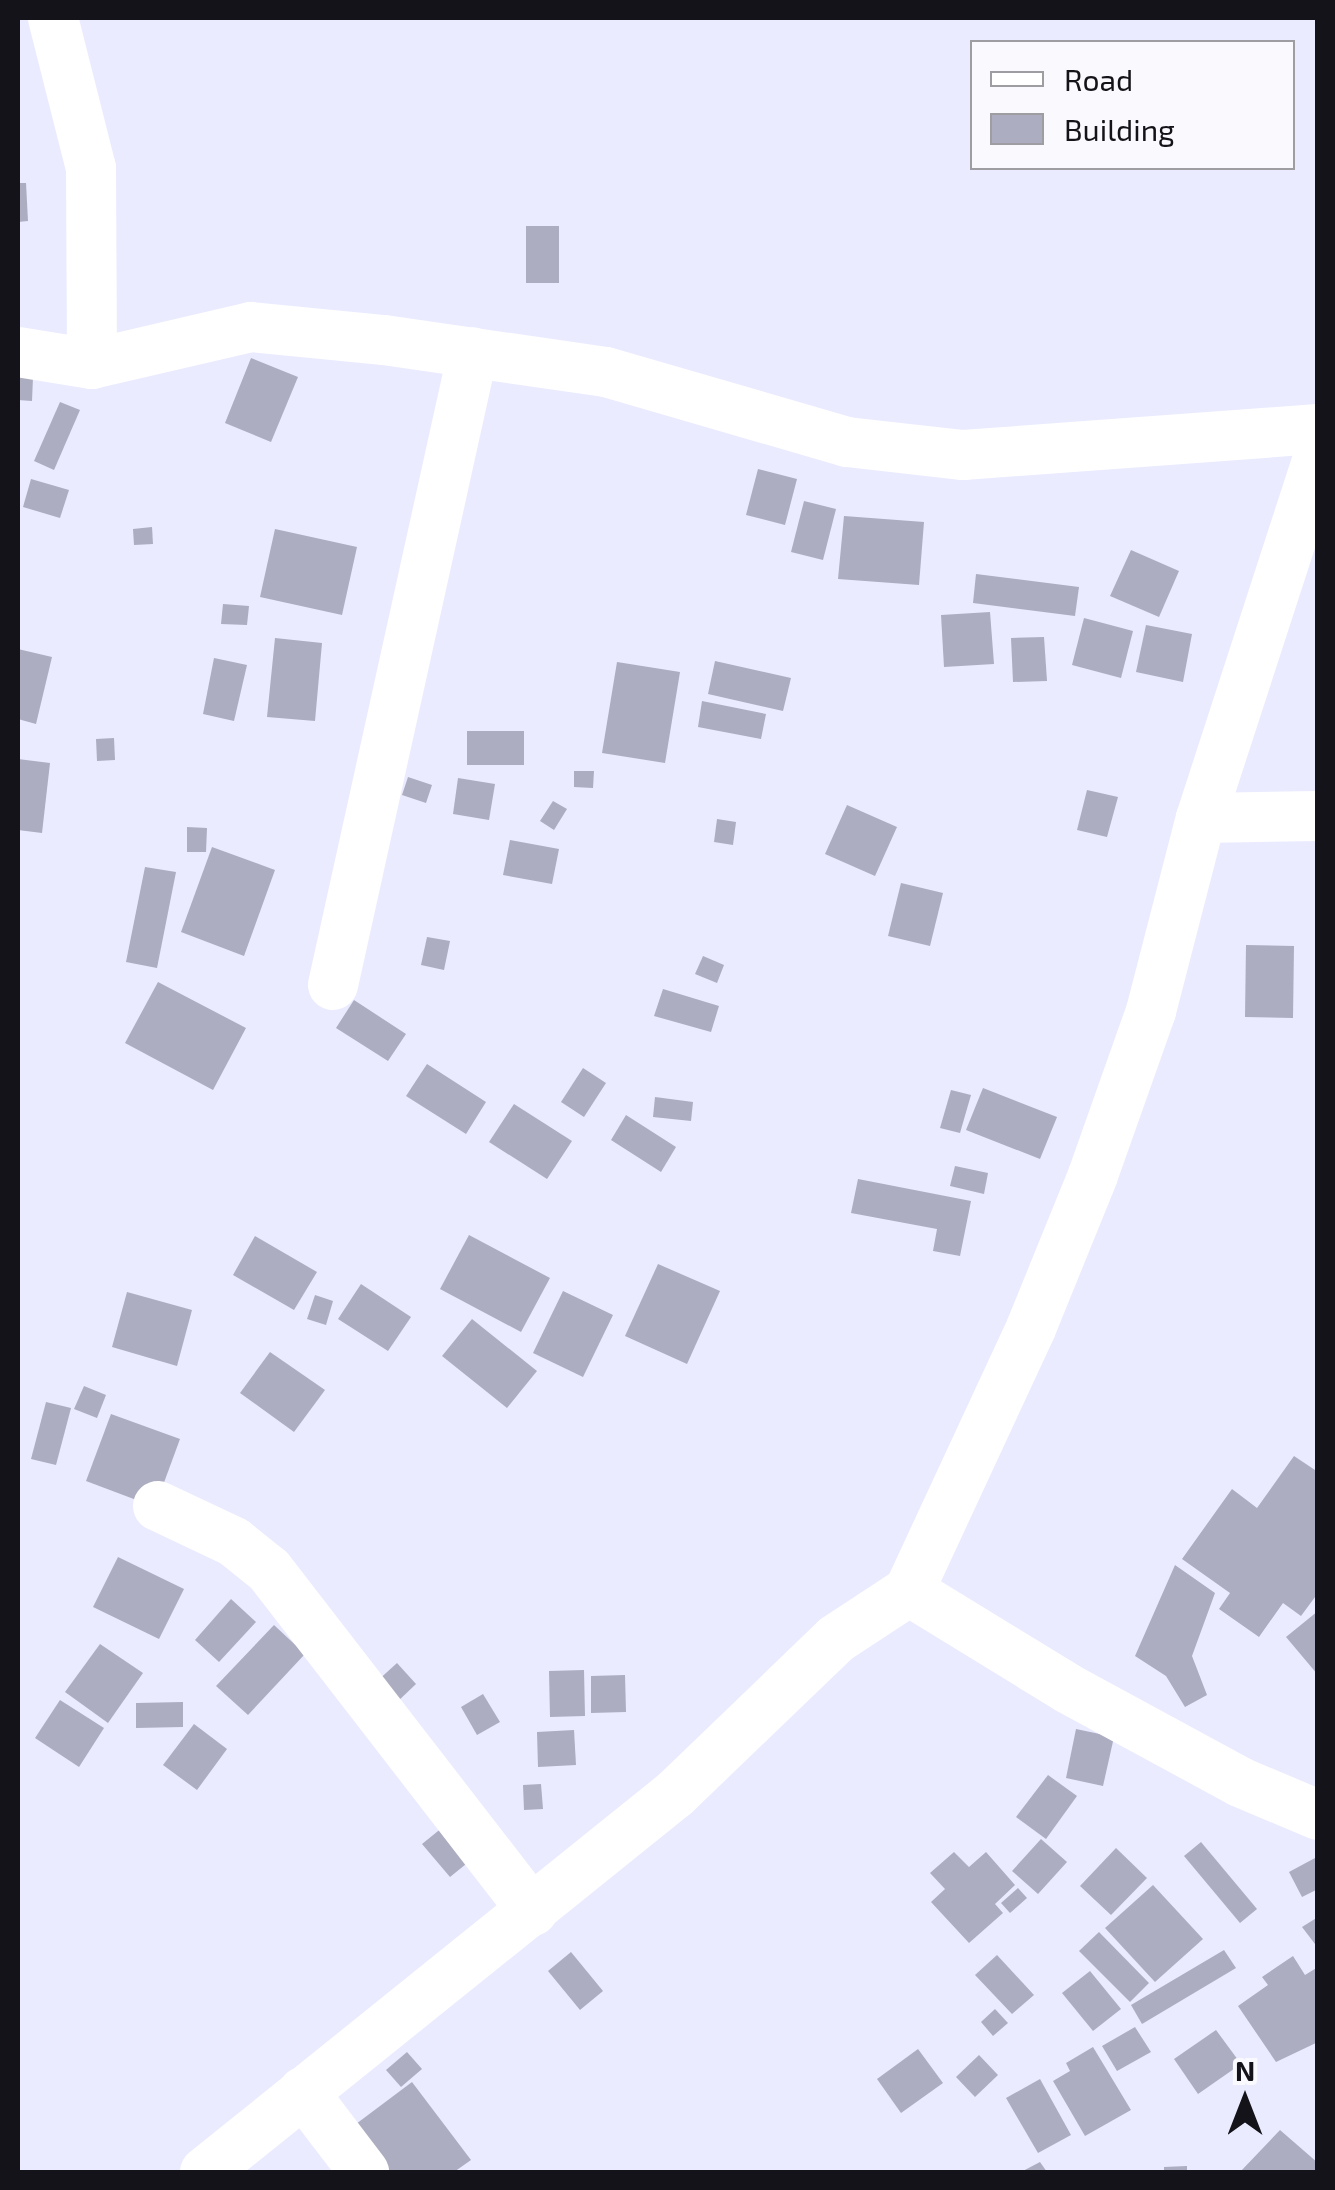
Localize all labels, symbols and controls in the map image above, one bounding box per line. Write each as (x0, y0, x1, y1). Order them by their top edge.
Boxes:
legend (970, 40, 1295, 170)
text: Road (1064, 61, 1133, 97)
text: Building (1064, 111, 1175, 147)
north arrow (1195, 2050, 1295, 2150)
text: N (1235, 2053, 1255, 2087)

